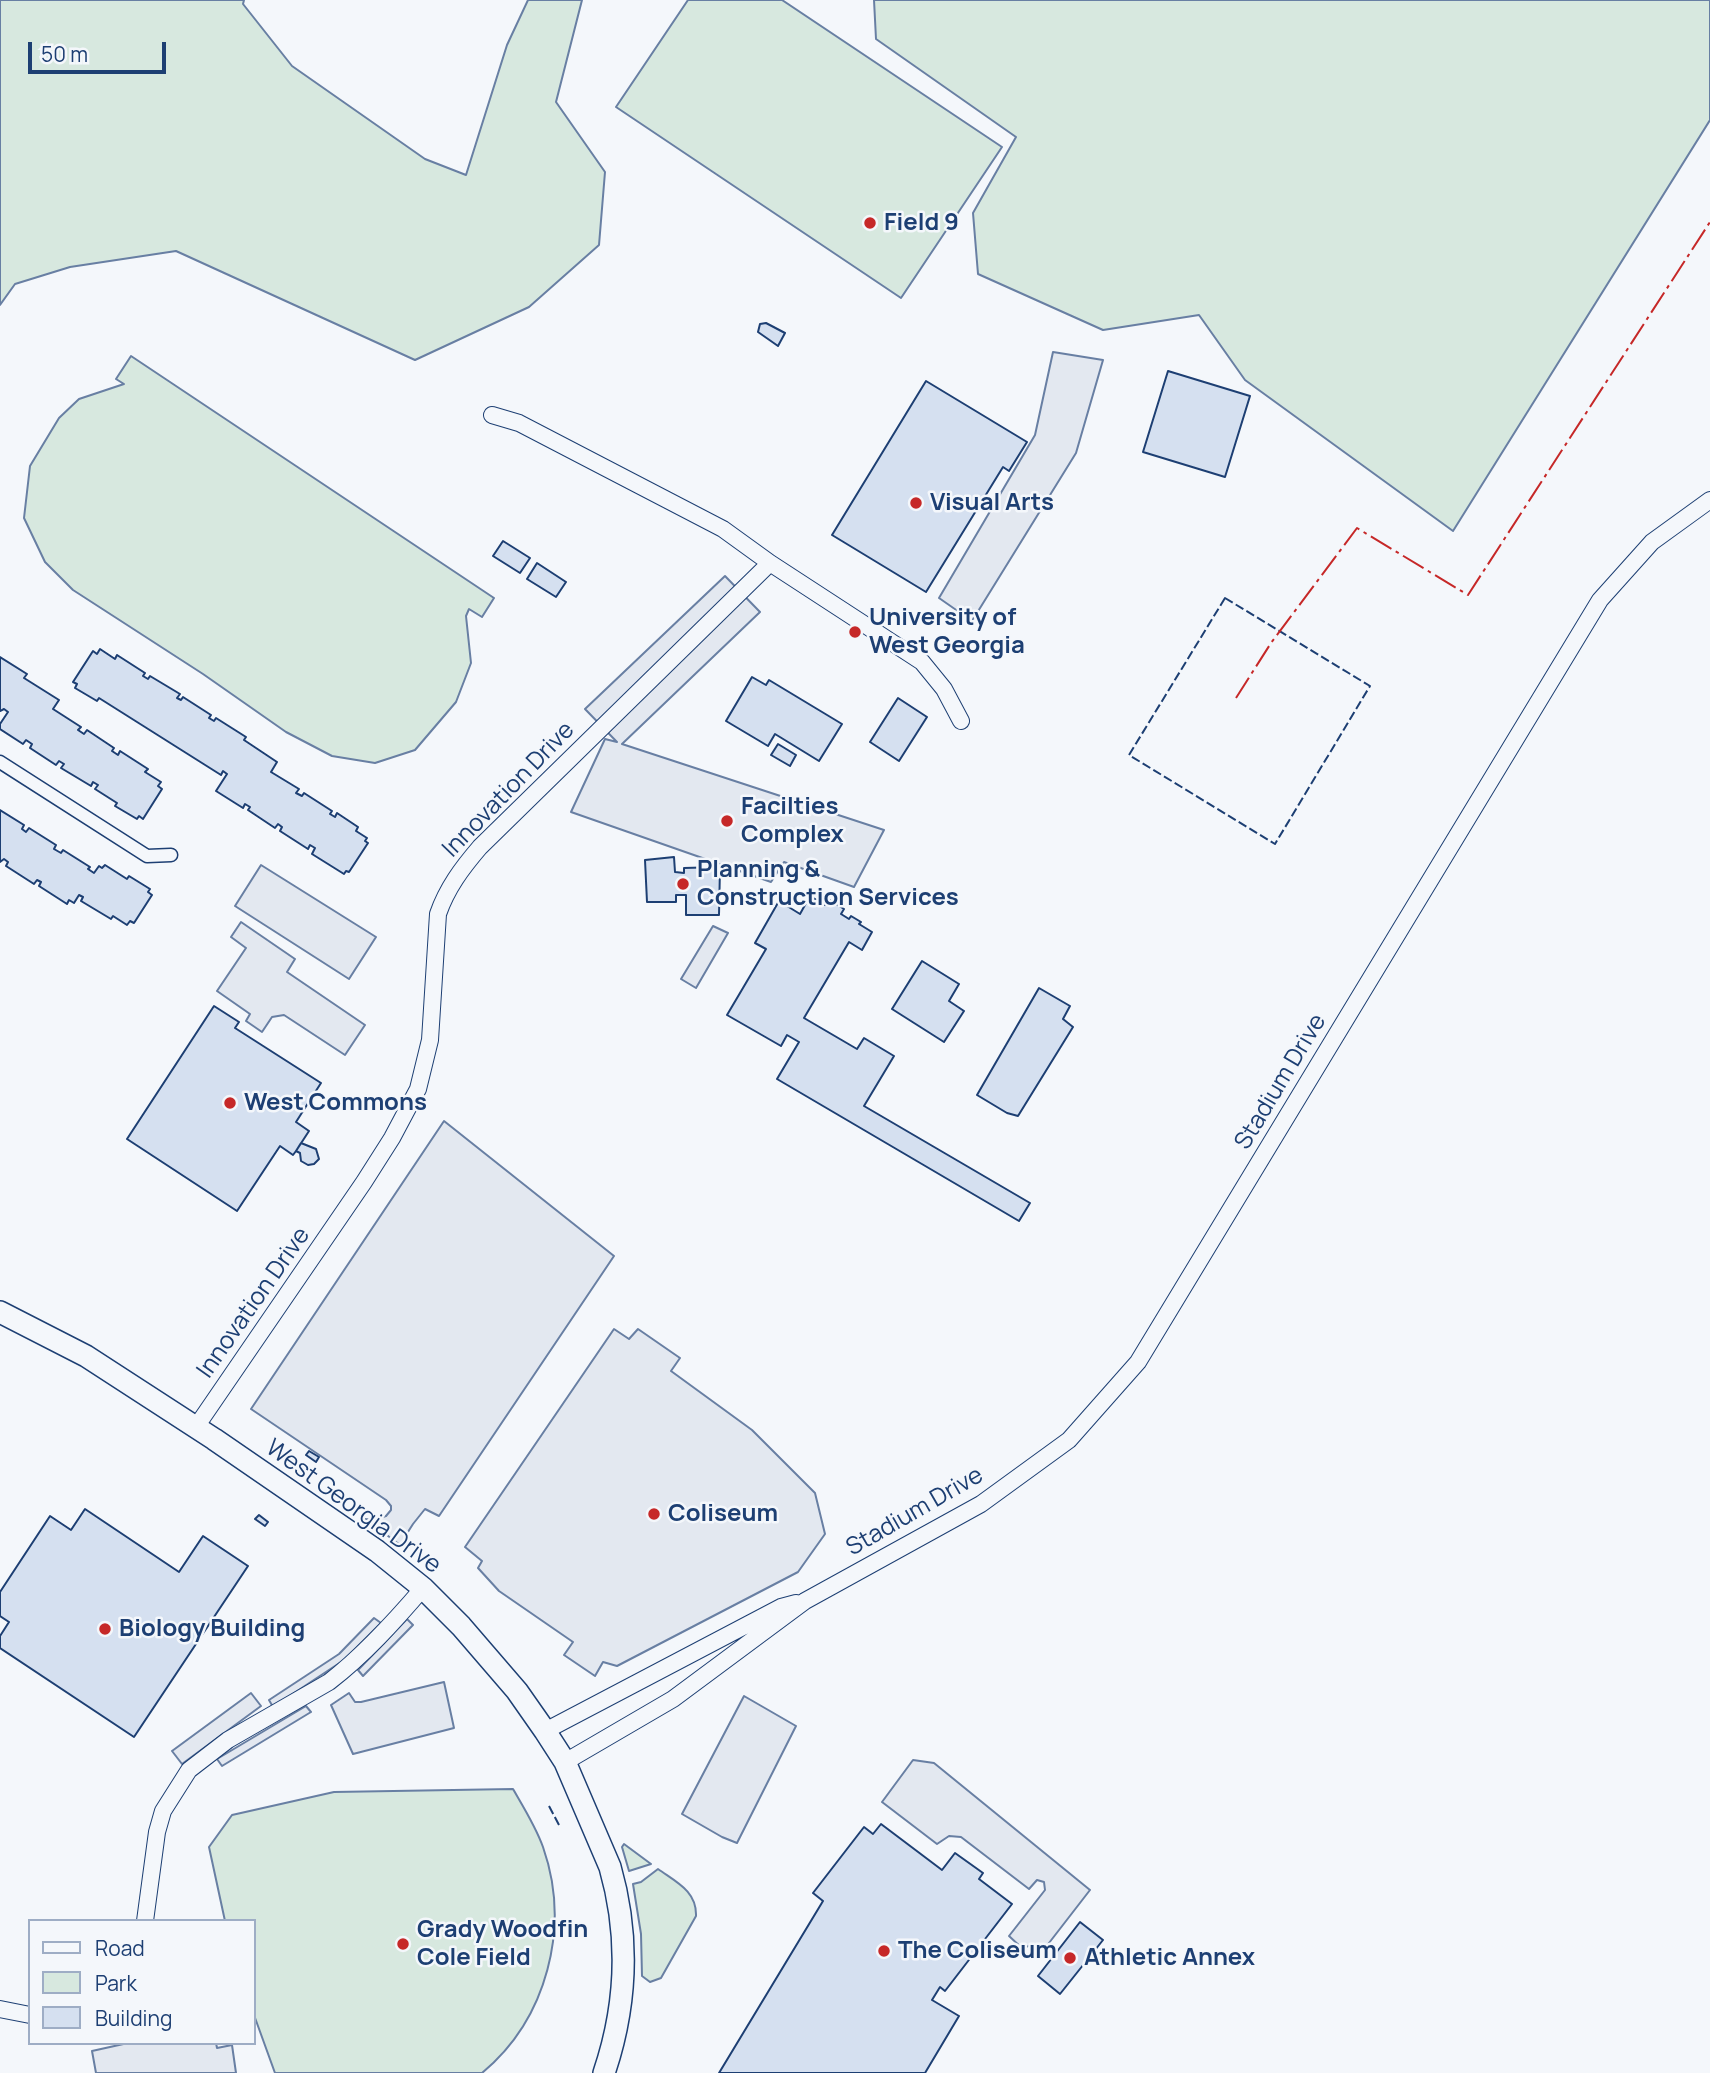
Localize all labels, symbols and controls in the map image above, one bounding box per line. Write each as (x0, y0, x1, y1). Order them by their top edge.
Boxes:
scale bar (32, 28, 170, 72)
text: 50 m (41, 40, 88, 68)
place label: Field 9 (884, 209, 959, 237)
marker: Field 9 (862, 215, 878, 231)
place label: Visual Arts (930, 489, 1054, 517)
marker: Visual Arts (908, 495, 924, 511)
place label: University of West Georgia (869, 604, 1025, 660)
marker: University of West Georgia (847, 624, 863, 640)
street label: Innovation Drive (437, 716, 581, 864)
place label: Facilties Complex (741, 793, 844, 849)
marker: Facilties Complex (719, 813, 735, 829)
place label: Planning & Construction Services (697, 856, 959, 912)
marker: Planning & Construction Services (675, 876, 691, 892)
street label: Stadium Drive (1229, 1009, 1333, 1155)
place label: West Commons (244, 1089, 427, 1117)
marker: West Commons (222, 1095, 238, 1111)
street label: Innovation Drive (191, 1222, 317, 1384)
street label: West Georgia Drive (260, 1434, 446, 1580)
street label: Stadium Drive (842, 1461, 988, 1563)
place label: Coliseum (668, 1500, 778, 1528)
marker: Coliseum (646, 1506, 662, 1522)
place label: Biology Building (119, 1615, 305, 1643)
marker: Biology Building (97, 1621, 113, 1637)
place label: Grady Woodfin Cole Field (417, 1916, 588, 1972)
legend (28, 1919, 256, 2045)
text: Road (95, 1934, 145, 1962)
marker: Grady Woodfin Cole Field (395, 1936, 411, 1952)
place label: The Coliseum (898, 1937, 1057, 1965)
marker: The Coliseum (876, 1943, 892, 1959)
place label: Athletic Annex (1084, 1944, 1255, 1972)
marker: Athletic Annex (1062, 1950, 1078, 1966)
text: Park (95, 1969, 137, 1997)
text: Building (95, 2004, 172, 2032)

